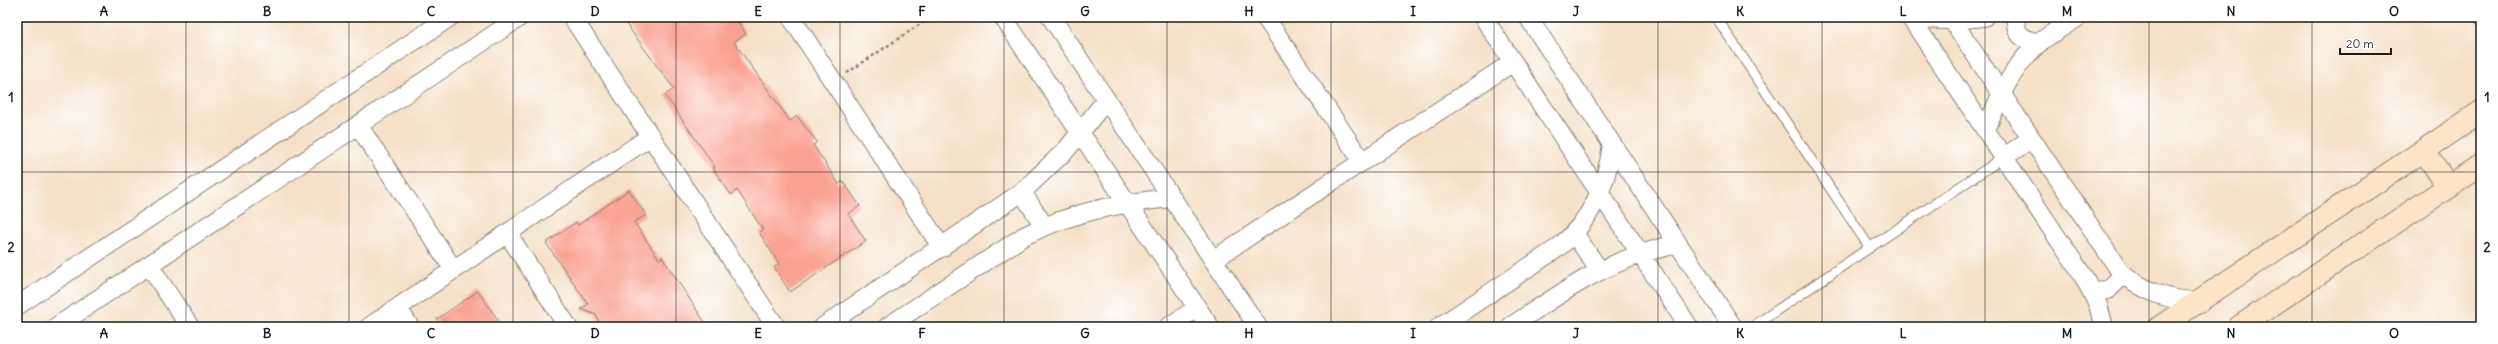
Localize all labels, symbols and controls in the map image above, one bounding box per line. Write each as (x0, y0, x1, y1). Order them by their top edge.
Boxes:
text: A (100, 3, 109, 20)
text: B (263, 3, 272, 20)
text: C (427, 3, 436, 20)
text: D (590, 3, 600, 20)
text: E (754, 3, 762, 20)
text: F (918, 3, 926, 20)
text: G (1080, 3, 1090, 20)
text: H (1244, 3, 1254, 20)
text: I (1410, 3, 1416, 20)
text: J (1573, 3, 1580, 20)
text: K (1736, 3, 1745, 20)
text: L (1899, 3, 1907, 20)
text: M (2062, 3, 2072, 20)
text: N (2227, 3, 2235, 20)
text: O (2389, 3, 2399, 20)
scale bar (2340, 30, 2391, 56)
text: 20 m (2346, 36, 2374, 51)
text: 1 (8, 89, 14, 106)
text: 1 (2484, 89, 2490, 106)
text: 2 (7, 239, 15, 256)
text: 2 (2483, 239, 2491, 256)
text: A (100, 325, 109, 342)
text: B (263, 325, 272, 342)
text: C (427, 325, 436, 342)
text: D (590, 325, 600, 342)
text: E (754, 325, 762, 342)
text: F (918, 325, 926, 342)
text: G (1080, 325, 1090, 342)
text: H (1244, 325, 1254, 342)
text: I (1410, 325, 1416, 342)
text: J (1573, 325, 1580, 342)
text: K (1736, 325, 1745, 342)
text: L (1899, 325, 1907, 342)
text: M (2062, 325, 2072, 342)
text: N (2227, 325, 2235, 342)
text: O (2389, 325, 2399, 342)

